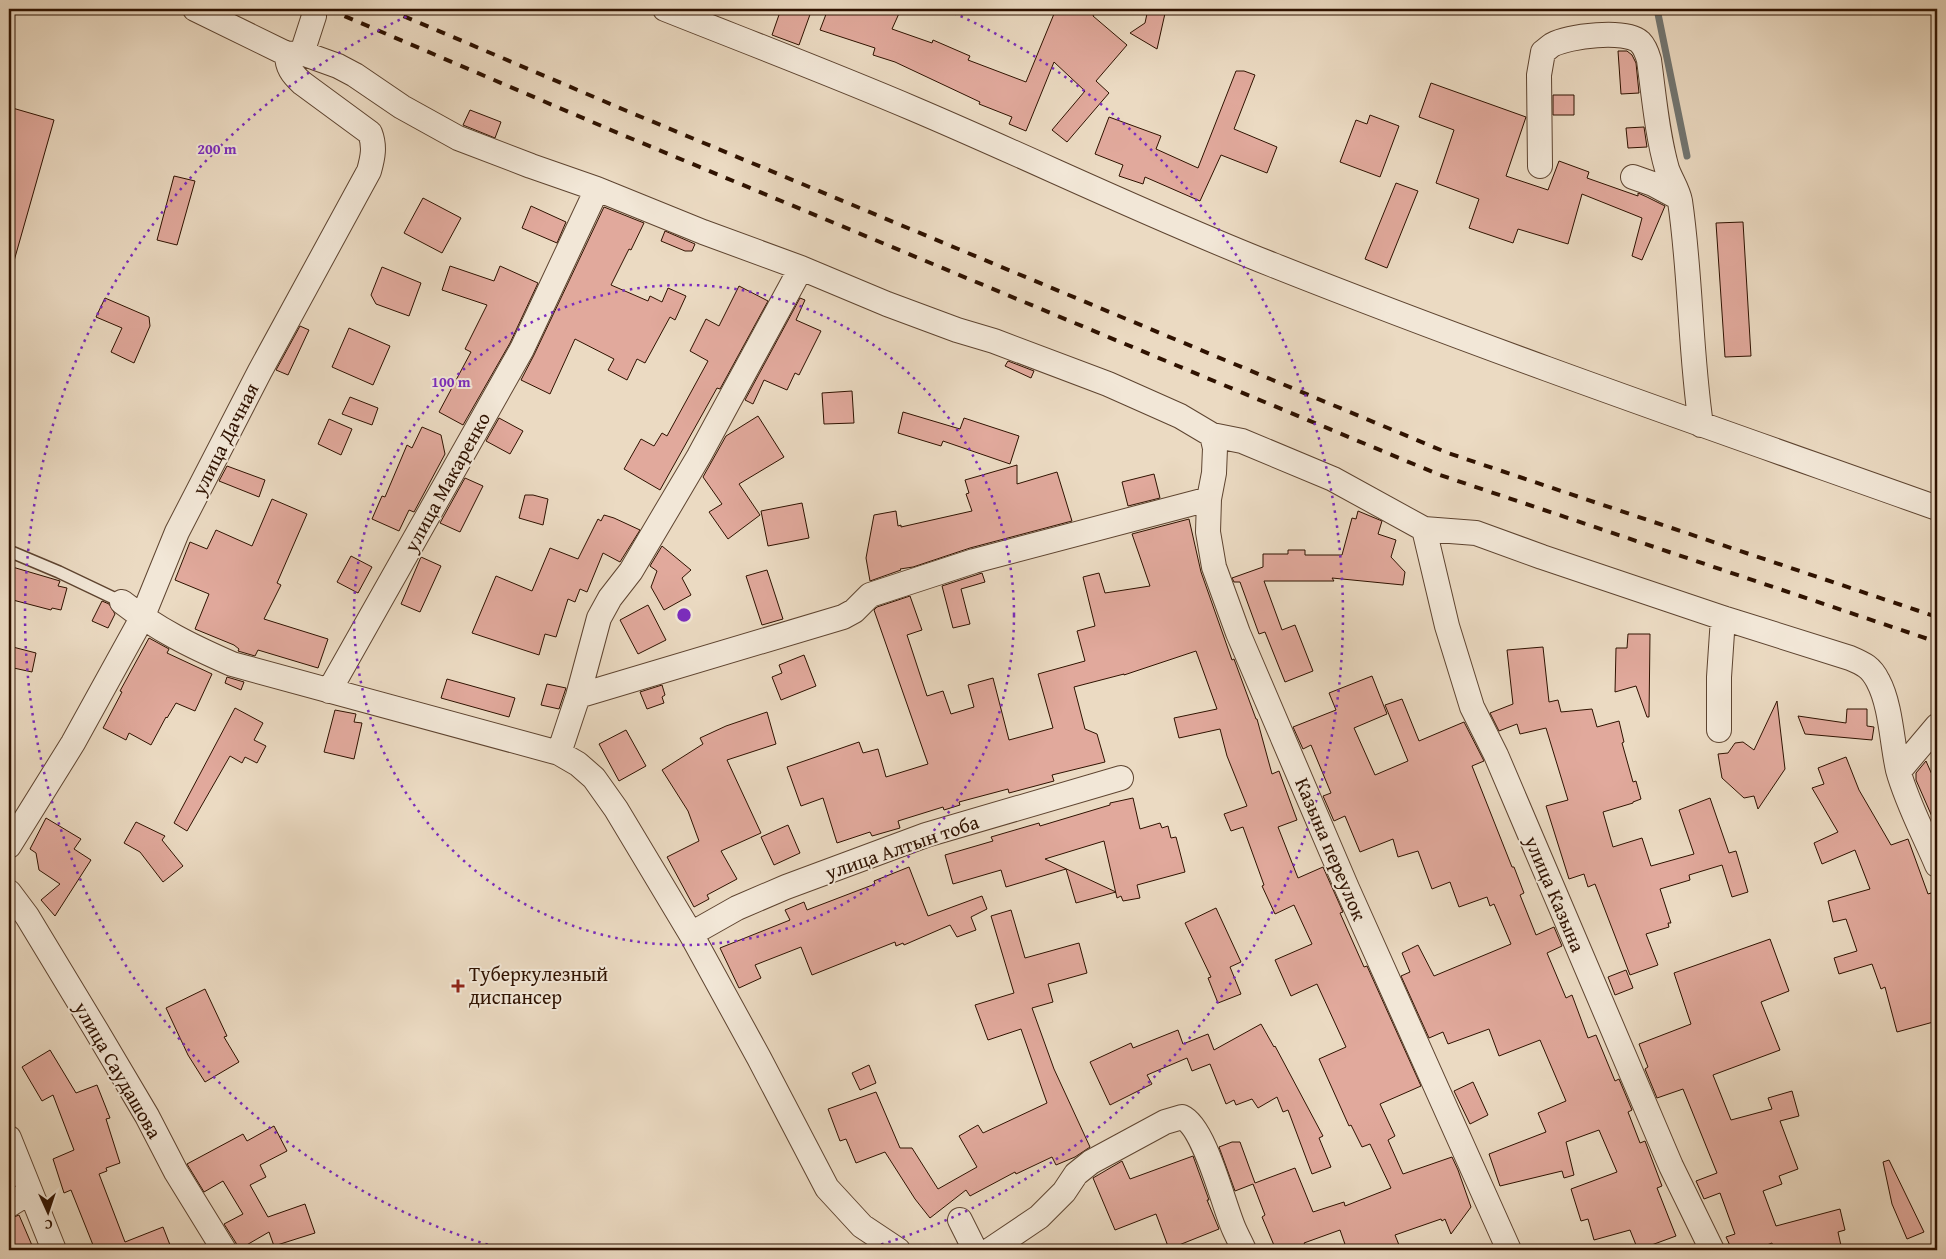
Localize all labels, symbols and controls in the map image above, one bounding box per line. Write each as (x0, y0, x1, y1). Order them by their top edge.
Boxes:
text: 200 m (197, 138, 237, 159)
text: 100 m (431, 371, 471, 392)
street label: улица Дачная (183, 378, 265, 501)
street label: улица Макаренко (396, 406, 497, 558)
centre of rings (675, 606, 693, 624)
street label: Казына переулок (1288, 773, 1375, 925)
street label: улица Алтын тоба (820, 806, 983, 887)
street label: улица Казына (1517, 830, 1593, 957)
place label: Туберкулезный диспансер (469, 959, 608, 1011)
marker: Туберкулезный диспансер (451, 979, 465, 993)
street label: улица Саудашова (67, 995, 170, 1144)
north arrow (22, 1186, 72, 1236)
text: С (44, 1215, 53, 1235)

